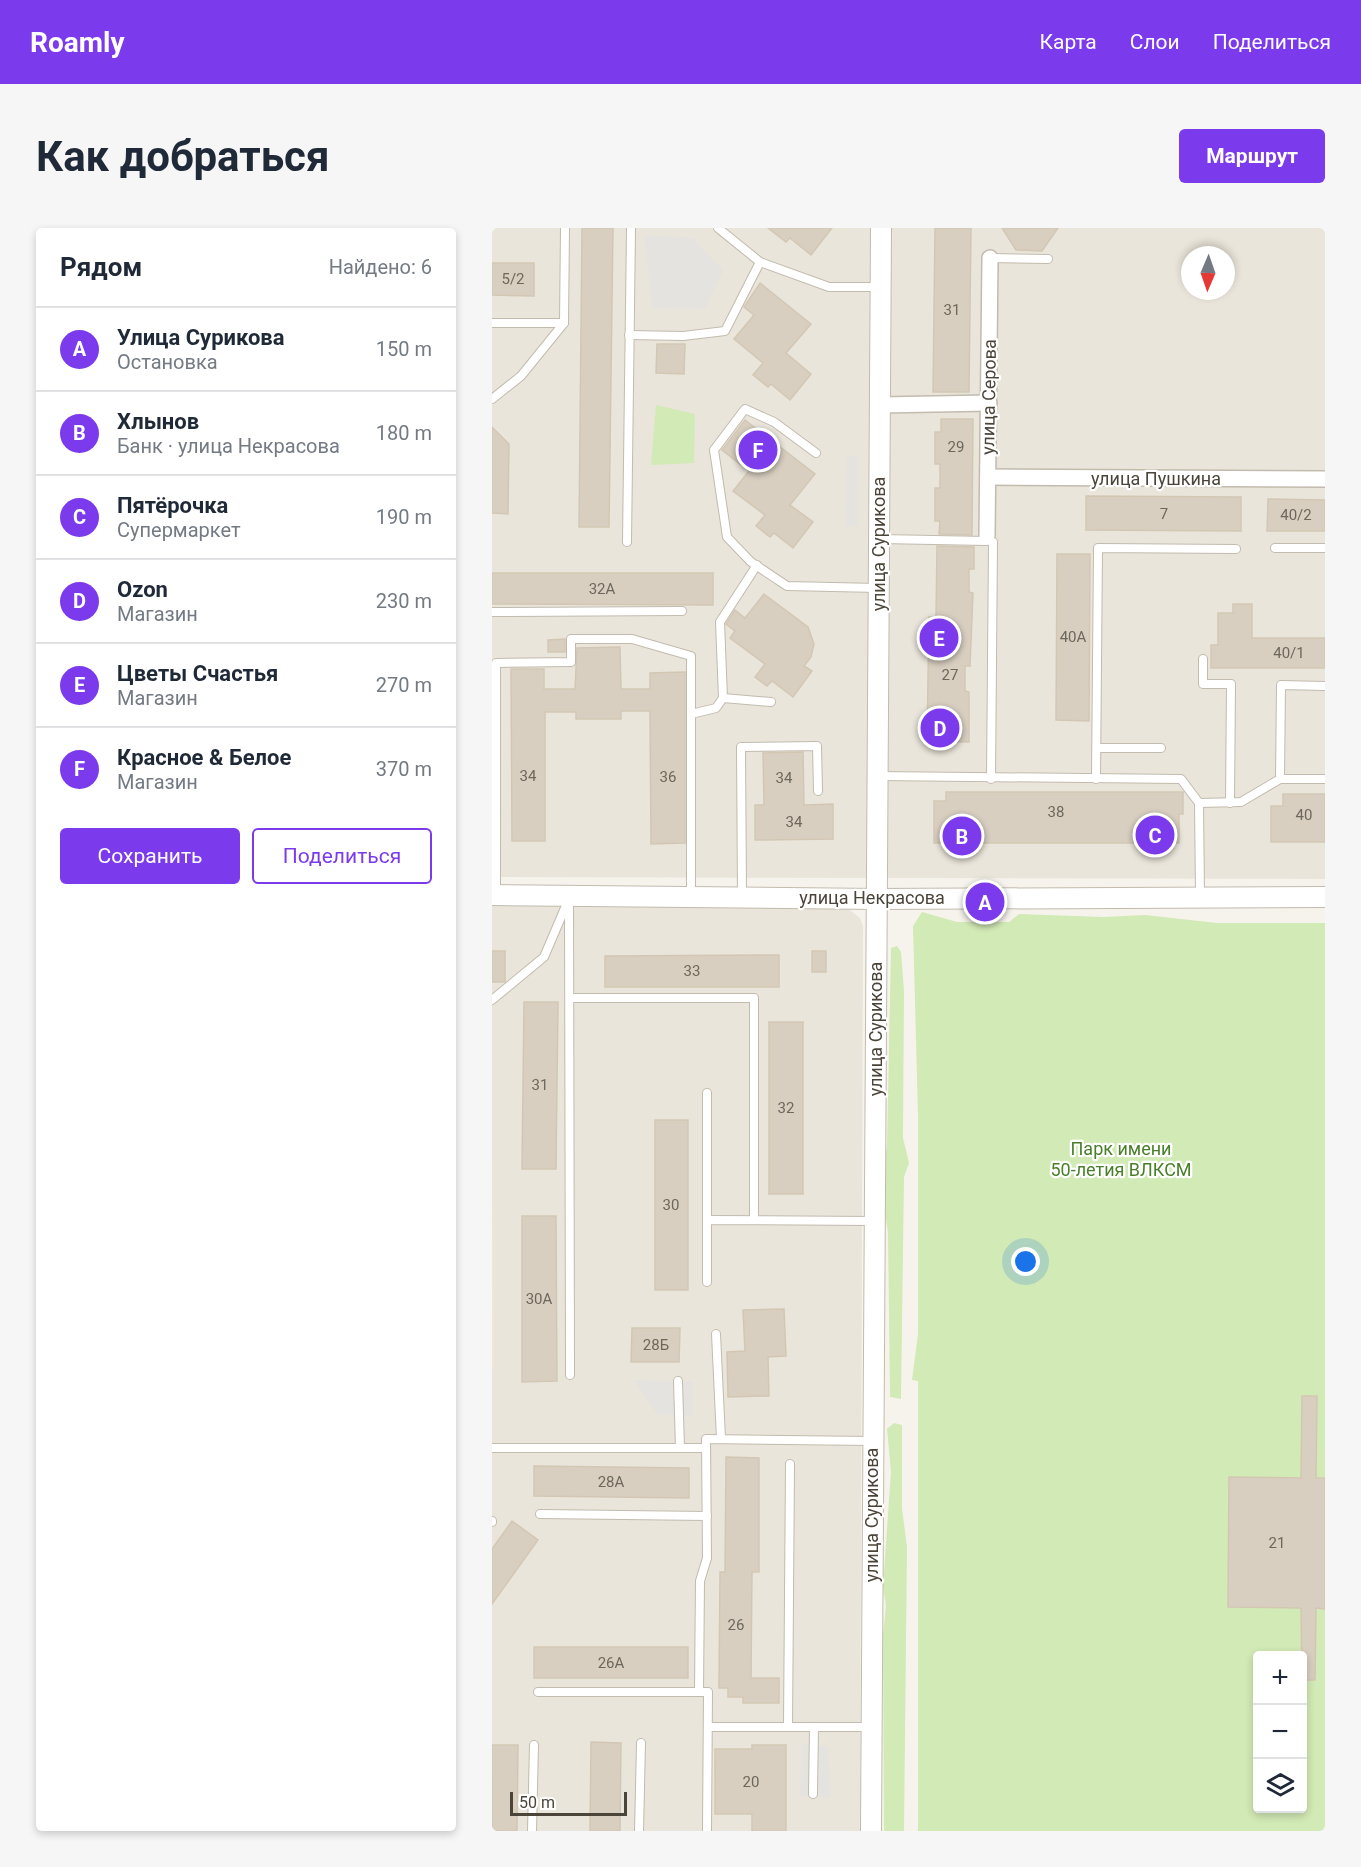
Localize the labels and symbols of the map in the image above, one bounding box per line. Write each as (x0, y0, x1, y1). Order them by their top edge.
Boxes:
north arrow (1181, 246, 1235, 300)
house number: 5/2 (501, 270, 525, 288)
house number: 31 (944, 301, 960, 319)
street label: улица Серова (977, 339, 1000, 455)
pin: F (738, 428, 778, 472)
house number: 29 (948, 438, 964, 456)
street label: улица Пушкина (1091, 468, 1221, 489)
street label: улица Сурикова (868, 477, 889, 611)
house number: 7 (1160, 505, 1168, 523)
house number: 40/2 (1280, 506, 1312, 524)
house number: 32А (589, 580, 616, 598)
pin: E (920, 616, 958, 660)
house number: 40А (1060, 628, 1087, 646)
house number: 40/1 (1273, 644, 1305, 662)
house number: 27 (942, 666, 958, 684)
pin: D (920, 706, 960, 750)
house number: 34 (520, 767, 537, 785)
house number: 36 (660, 768, 676, 786)
house number: 34 (776, 769, 793, 787)
house number: 38 (1048, 803, 1064, 821)
house number: 40 (1296, 806, 1312, 824)
pin: C (1136, 812, 1174, 858)
house number: 34 (786, 813, 803, 831)
pin: B (942, 814, 982, 858)
pin: A (966, 880, 1004, 924)
street label: улица Некрасова (799, 887, 945, 908)
house number: 33 (684, 962, 700, 980)
street label: улица Сурикова (865, 962, 886, 1096)
house number: 31 (532, 1076, 548, 1094)
house number: 32 (778, 1099, 794, 1117)
park label: Парк имени 50-летия ВЛКСМ (1050, 1138, 1192, 1180)
house number: 30 (663, 1196, 679, 1214)
your location (1011, 1247, 1040, 1276)
house number: 30А (526, 1290, 553, 1308)
house number: 28Б (643, 1336, 669, 1354)
street label: улица Сурикова (861, 1448, 882, 1582)
house number: 28А (598, 1473, 625, 1491)
house number: 21 (1269, 1534, 1285, 1552)
house number: 26 (728, 1616, 744, 1634)
house number: 26А (598, 1654, 625, 1672)
house number: 20 (743, 1773, 759, 1791)
scale bar (510, 1789, 627, 1816)

